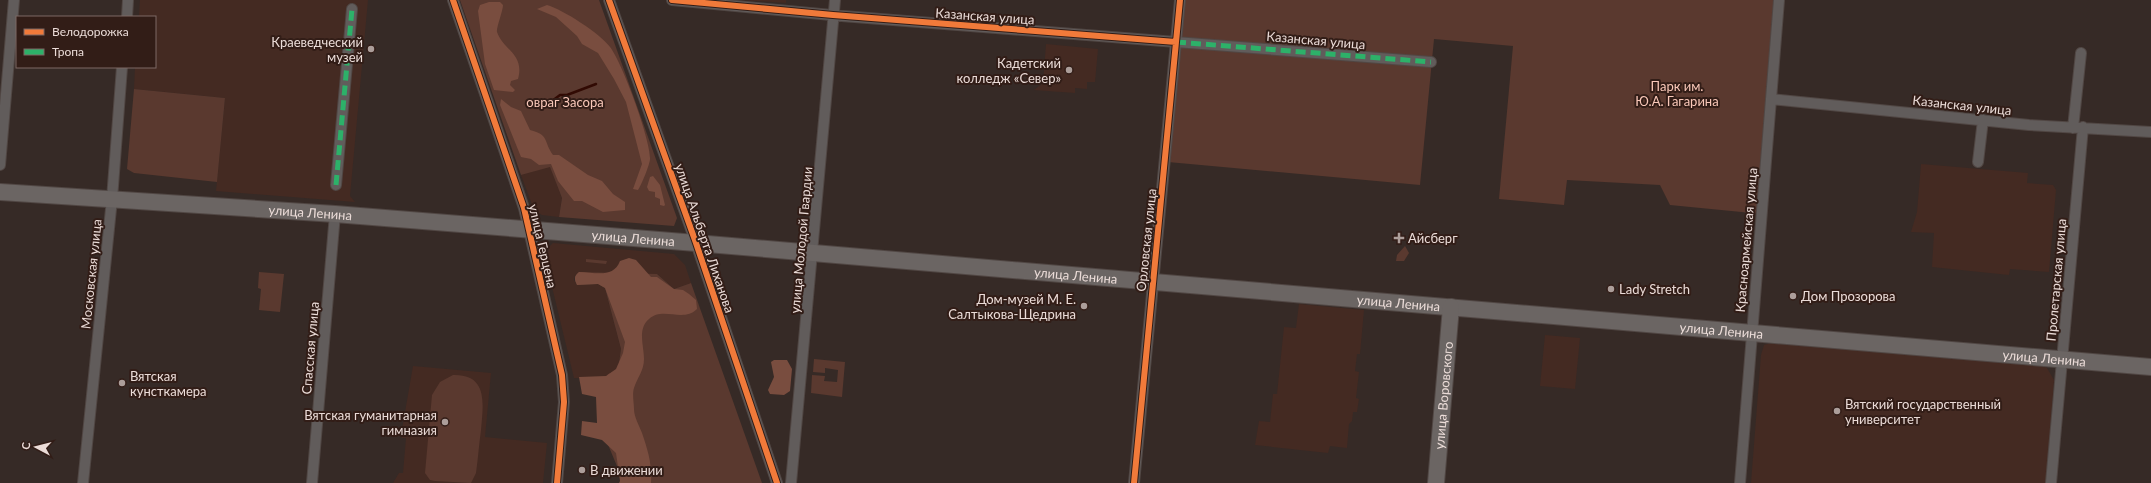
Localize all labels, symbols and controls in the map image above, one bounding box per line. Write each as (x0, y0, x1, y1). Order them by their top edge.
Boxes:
street label: Казанская улица (935, 5, 1035, 27)
legend (16, 16, 156, 68)
text: Велодорожка (52, 24, 129, 39)
street label: Казанская улица (1266, 28, 1366, 52)
place label: Краеведческий музей (271, 34, 363, 65)
text: Тропа (52, 44, 84, 59)
marker: Краеведческий музей (366, 44, 376, 54)
place label: Кадетский колледж «Север» (957, 55, 1061, 86)
marker: Кадетский колледж «Север» (1064, 65, 1074, 75)
park label: Парк им. Ю.А. Гагарина (1635, 78, 1719, 109)
street label: Казанская улица (1912, 92, 2012, 118)
park label: овраг Засора (526, 94, 604, 110)
street label: улица Альберта Лиханова (672, 161, 738, 315)
street label: улица Молодой Гвардии (787, 166, 815, 314)
street label: Красноармейская улица (1732, 167, 1760, 313)
street label: Орловская улица (1133, 188, 1159, 292)
street label: улица Ленина (268, 202, 353, 223)
street label: улица Герцена (526, 202, 560, 290)
street label: Московская улица (77, 218, 105, 330)
street label: Пролетарская улица (2043, 218, 2069, 342)
street label: улица Ленина (591, 227, 676, 249)
place label: Айсберг (1408, 230, 1458, 246)
marker: Айсберг (1393, 232, 1405, 244)
street label: улица Ленина (1033, 264, 1118, 287)
place label: Lady Stretch (1619, 281, 1690, 297)
marker: Lady Stretch (1606, 284, 1616, 294)
place label: Дом Прозорова (1801, 288, 1895, 304)
place label: Дом-музей М. Е. Салтыкова-Щедрина (948, 291, 1076, 322)
street label: улица Ленина (1356, 291, 1441, 314)
marker: Дом Прозорова (1788, 291, 1798, 301)
street label: Спасская улица (298, 301, 322, 395)
marker: Дом-музей М. Е. Салтыкова-Щедрина (1079, 301, 1089, 311)
street label: улица Ленина (1679, 319, 1764, 342)
street label: улица Воровского (1431, 341, 1456, 450)
street label: улица Ленина (2002, 346, 2087, 369)
place label: Вятская кунсткамера (130, 368, 207, 399)
marker: Вятская кунсткамера (117, 378, 127, 388)
place label: Вятский государственный университет (1845, 396, 2001, 427)
marker: Вятский государственный университет (1832, 406, 1842, 416)
place label: Вятская гуманитарная гимназия (304, 407, 437, 438)
marker: Вятская гуманитарная гимназия (440, 417, 450, 427)
north arrow (16, 427, 56, 467)
text: С (19, 441, 33, 450)
place label: В движении (590, 462, 663, 478)
marker: В движении (577, 465, 587, 475)

